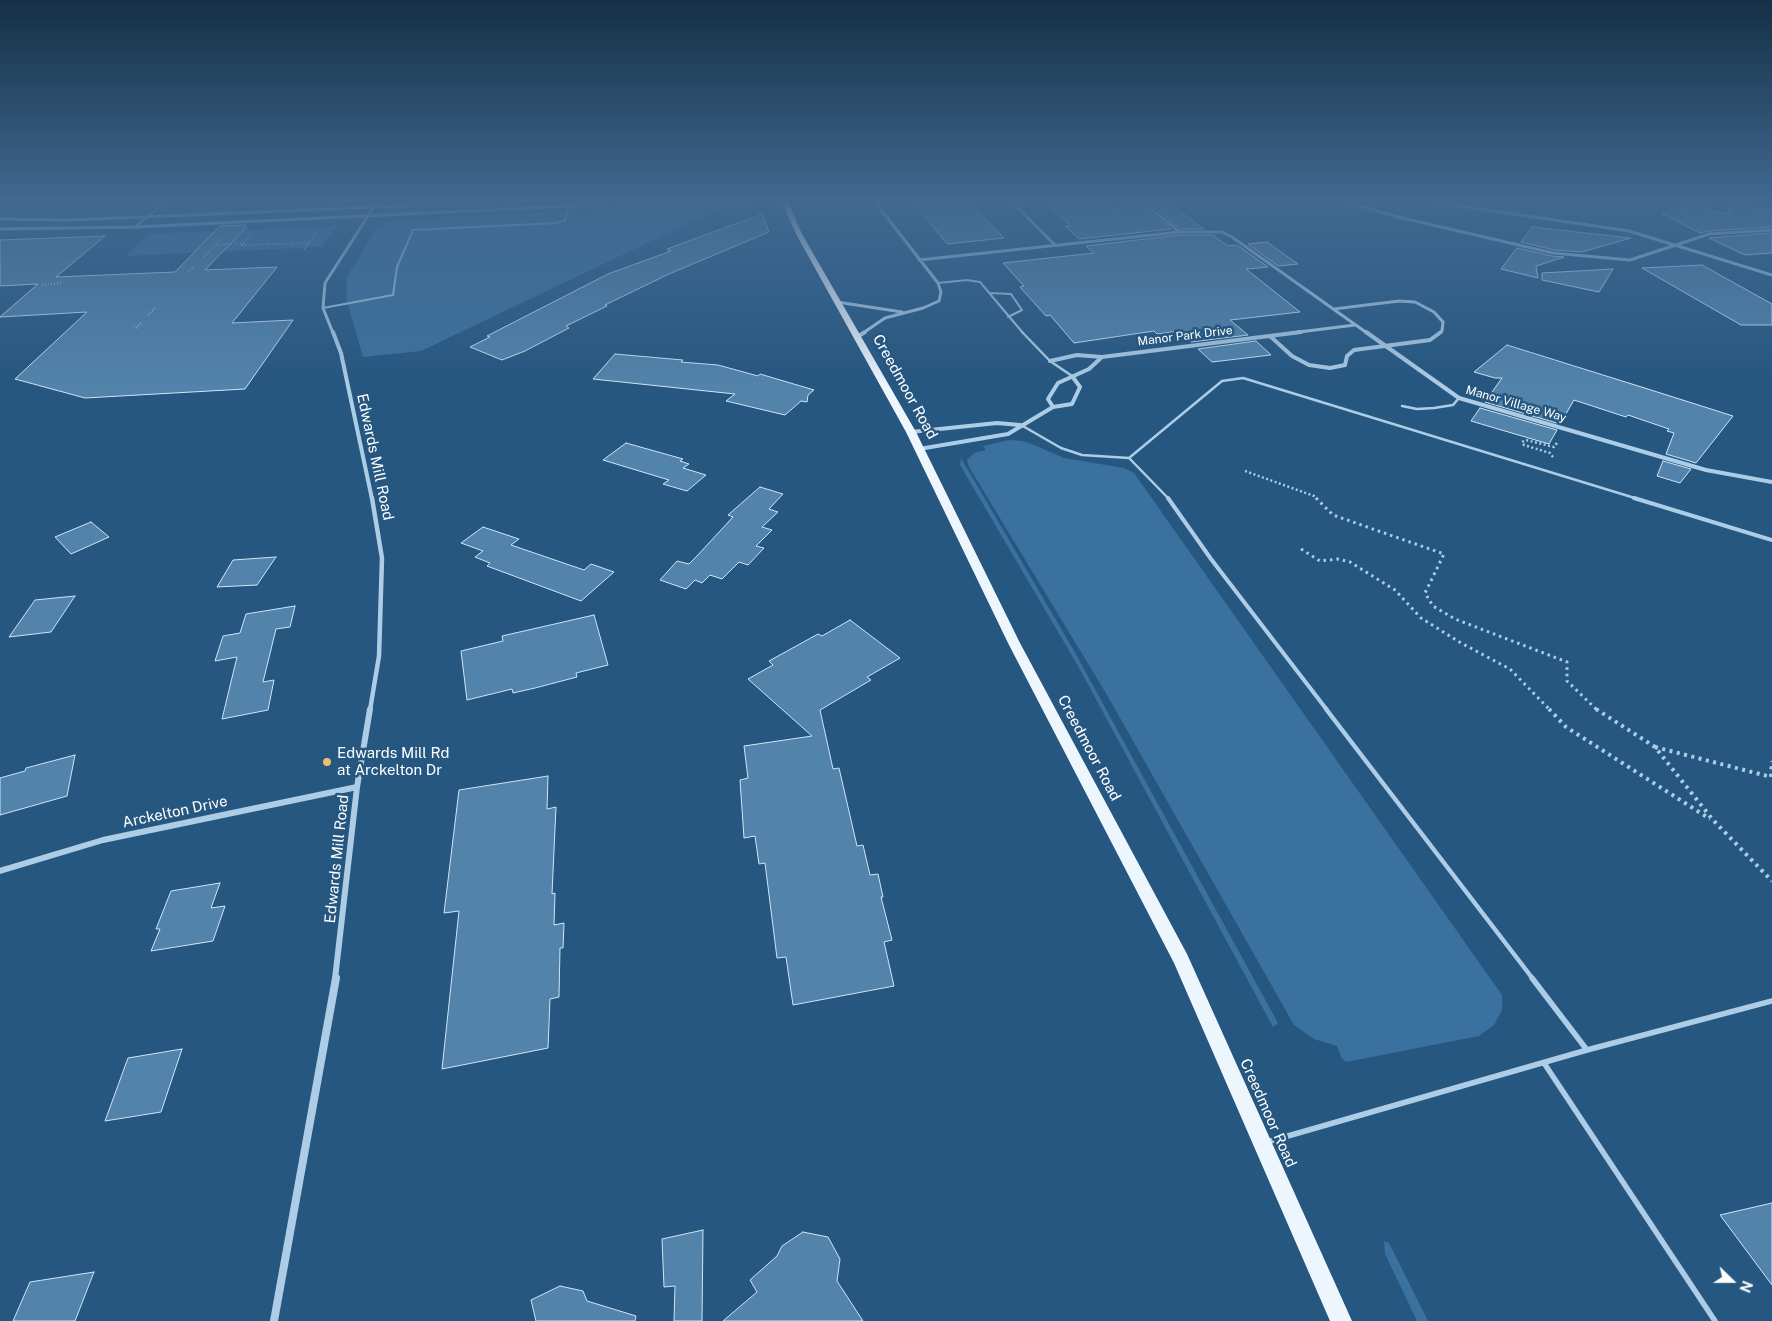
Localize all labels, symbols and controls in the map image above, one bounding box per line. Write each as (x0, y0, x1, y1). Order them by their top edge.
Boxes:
street label: Manor Park Drive (1137, 323, 1233, 349)
street label: Creedmoor Road (869, 331, 941, 443)
street label: Manor Village Way (1464, 383, 1568, 425)
street label: Edwards Mill Road (353, 392, 397, 522)
street label: Creedmoor Road (1054, 692, 1124, 804)
place label: Edwards Mill Rd at Arckelton Dr (337, 744, 449, 779)
marker: Edwards Mill Rd at Arckelton Dr (321, 756, 333, 768)
street label: Arckelton Drive (121, 792, 229, 832)
street label: Edwards Mill Road (321, 794, 353, 924)
street label: Creedmoor Road (1236, 1056, 1300, 1170)
north arrow (1707, 1256, 1757, 1306)
text: N (1736, 1279, 1755, 1295)

